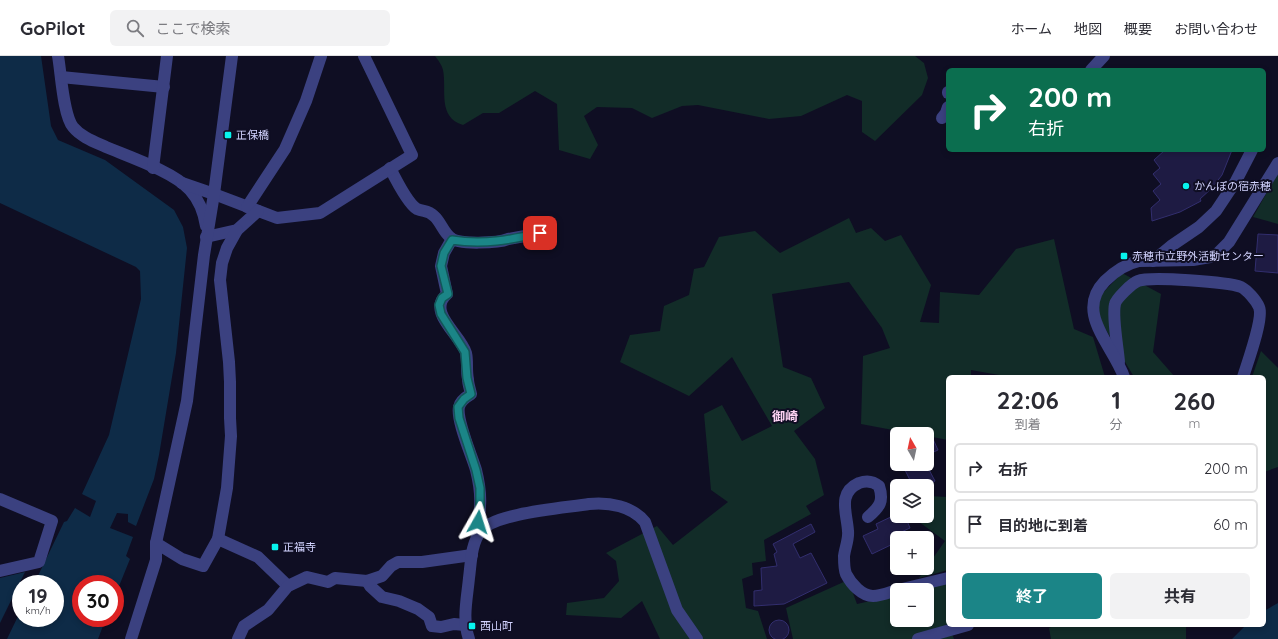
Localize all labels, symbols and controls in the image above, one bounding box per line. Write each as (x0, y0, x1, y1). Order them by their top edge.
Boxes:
search box (110, 10, 390, 46)
text: GoPilot (20, 16, 86, 40)
icon: search (124, 17, 146, 39)
text: ここで検索 (156, 19, 231, 38)
text: ホーム (1010, 20, 1052, 38)
text: 地図 (1074, 20, 1102, 38)
text: 概要 (1124, 20, 1152, 38)
text: お問い合わせ (1174, 20, 1258, 38)
text: 200 m (1028, 79, 1112, 114)
icon: right (962, 84, 1014, 136)
text: 右折 (1028, 117, 1064, 140)
place label: 正保橋 (236, 128, 269, 142)
marker: 正保橋 (223, 130, 233, 140)
place label: かんぽの宿赤穂 (1194, 179, 1271, 193)
marker: かんぽの宿赤穂 (1181, 181, 1191, 191)
pin (523, 216, 557, 250)
icon: arrive (529, 222, 551, 244)
place label: 赤穂市立野外活動センター (1132, 249, 1264, 263)
marker: 赤穂市立野外活動センター (1119, 251, 1129, 261)
text: 22:06 (997, 385, 1059, 415)
text: 1 (1111, 385, 1121, 415)
text: 260 (1173, 386, 1215, 416)
district label: 御崎 (772, 408, 798, 424)
text: m (1188, 415, 1200, 431)
text: 到着 (1015, 416, 1041, 432)
text: 分 (1110, 416, 1123, 432)
north arrow (890, 427, 934, 471)
map controls (890, 427, 934, 627)
icon: right (964, 457, 986, 479)
text: 200 m (1204, 459, 1248, 478)
text: 右折 (998, 460, 1028, 479)
button: layers (890, 479, 934, 523)
position arrow (457, 501, 499, 543)
icon: arrive (964, 513, 986, 535)
text: 60 m (1213, 515, 1248, 534)
text: 目的地に到着 (998, 516, 1088, 535)
button: + (890, 531, 934, 575)
place label: 正福寺 (283, 540, 316, 554)
marker: 正福寺 (270, 542, 280, 552)
button: 終了 (962, 573, 1102, 619)
button: 共有 (1110, 573, 1250, 619)
speed limit sign: 30 (72, 575, 124, 627)
text: 19 (28, 583, 48, 608)
button: − (890, 583, 934, 627)
text: km/h (25, 604, 51, 617)
place label: 西山町 (480, 619, 513, 633)
marker: 西山町 (467, 621, 477, 631)

